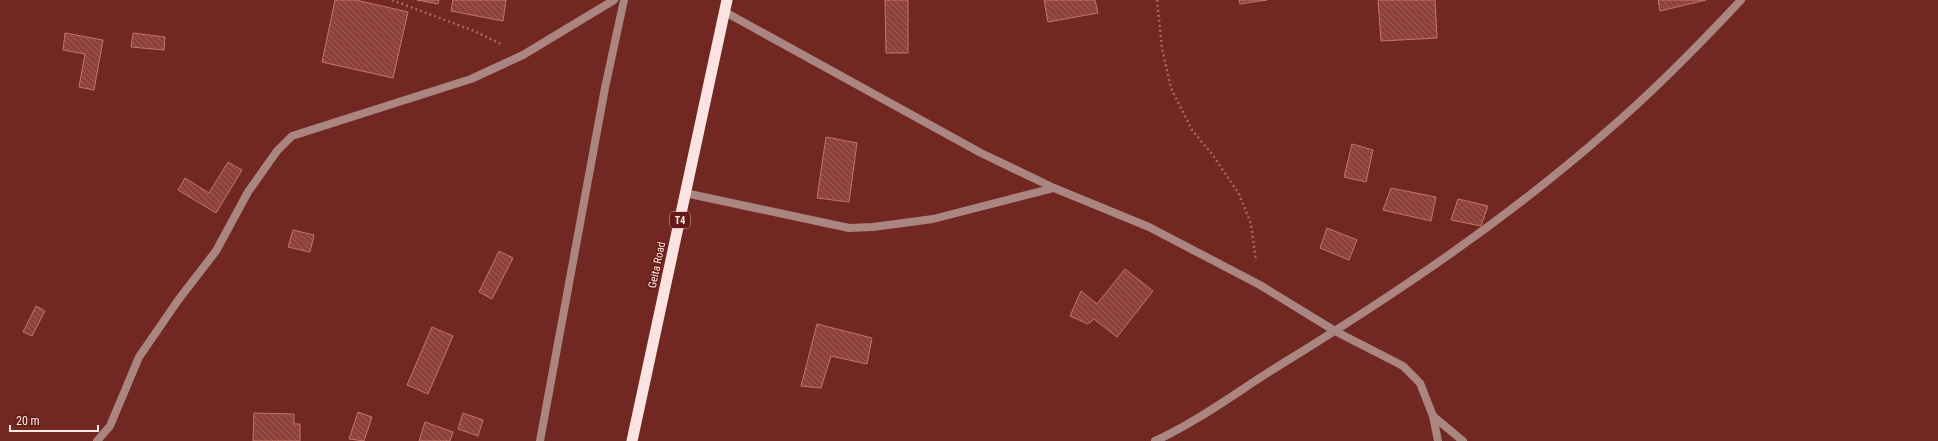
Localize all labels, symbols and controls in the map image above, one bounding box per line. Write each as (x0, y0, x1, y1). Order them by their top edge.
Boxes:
road number: T4 (670, 212, 690, 228)
street label: Geita Road (646, 241, 668, 289)
scale bar (10, 407, 98, 433)
text: 20 m (16, 414, 40, 428)

